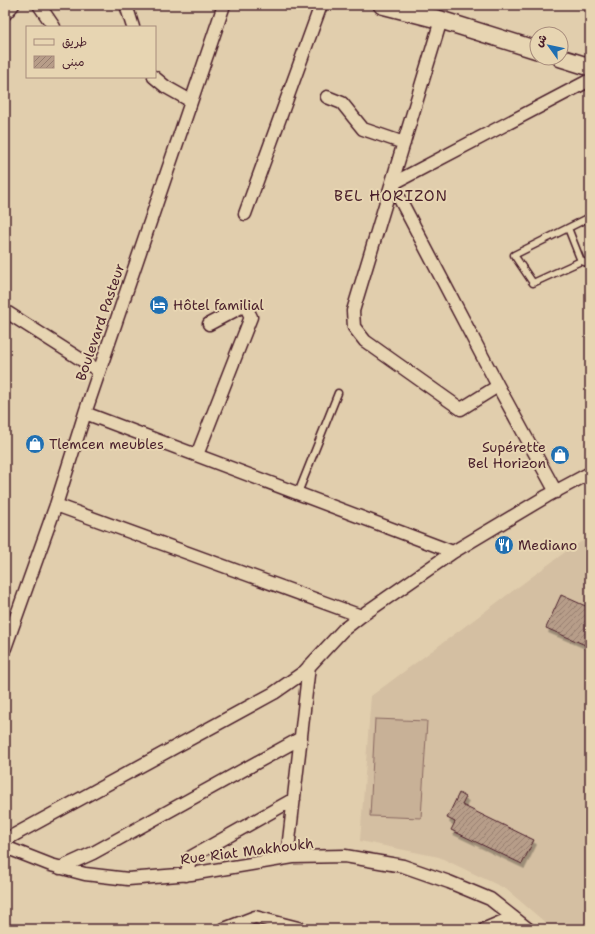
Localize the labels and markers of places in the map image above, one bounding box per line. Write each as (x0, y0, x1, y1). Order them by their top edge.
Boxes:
hotel icon: Hôtel familial (148, 294, 170, 316)
place label: Hôtel familial (173, 296, 265, 314)
shop icon: Tlemcen meubles (24, 433, 46, 455)
place label: Tlemcen meubles (49, 435, 164, 453)
place label: Supérette Bel Horizon (468, 438, 546, 472)
shop icon: Supérette Bel Horizon (549, 444, 571, 466)
restaurant icon: Mediano (493, 534, 515, 556)
place label: Mediano (518, 536, 577, 554)

